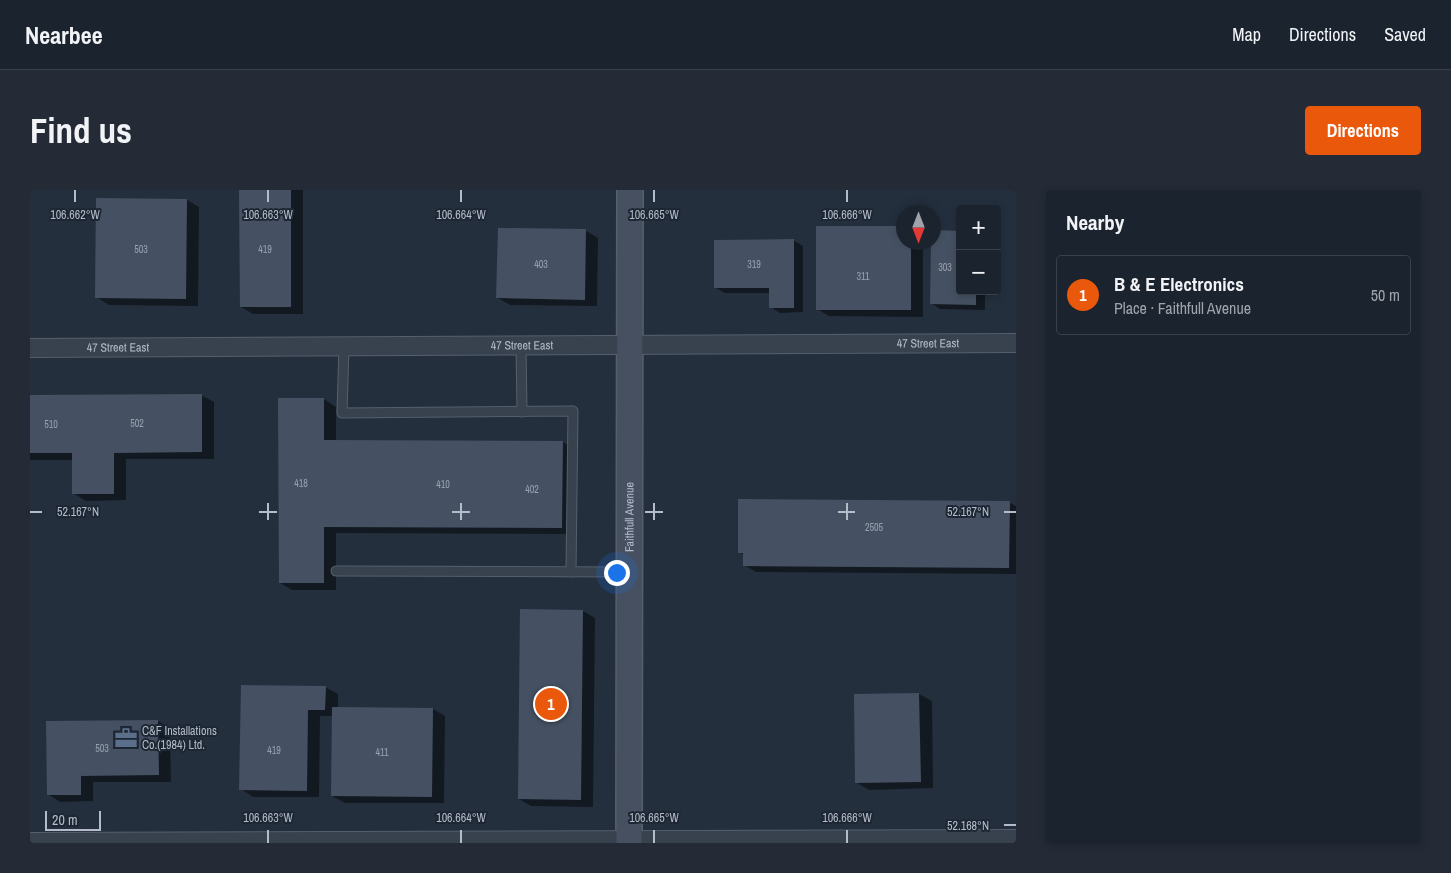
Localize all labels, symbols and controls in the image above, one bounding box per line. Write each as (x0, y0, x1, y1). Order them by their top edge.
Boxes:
text: Nearbee (25, 19, 103, 51)
text: Map (1232, 22, 1261, 47)
text: Directions (1289, 22, 1356, 47)
text: Saved (1384, 22, 1426, 47)
button: Directions (1305, 106, 1421, 155)
text: Find us (30, 107, 132, 154)
north arrow (896, 205, 941, 250)
map controls (956, 205, 1001, 295)
button: + (956, 205, 1001, 250)
text: 106.662°W (50, 207, 101, 223)
text: 106.663°W (243, 207, 294, 223)
text: 106.664°W (436, 207, 487, 223)
text: 106.665°W (629, 207, 680, 223)
text: 106.666°W (822, 207, 873, 223)
text: Nearby (1066, 208, 1124, 237)
house number: 503 (134, 243, 148, 256)
house number: 419 (258, 243, 272, 256)
button: − (956, 250, 1001, 295)
house number: 403 (534, 258, 548, 271)
house number: 319 (747, 258, 761, 271)
house number: 303 (938, 261, 952, 274)
house number: 311 (856, 270, 870, 283)
text: B & E Electronics (1114, 271, 1244, 297)
text: 1 (1079, 284, 1087, 306)
text: 50 m (1371, 284, 1400, 306)
text: Place · Faithfull Avenue (1114, 297, 1251, 319)
street label: 47 Street East (897, 335, 960, 352)
street label: 47 Street East (491, 337, 554, 354)
street label: 47 Street East (87, 339, 150, 356)
house number: 502 (130, 417, 144, 430)
house number: 510 (44, 418, 58, 431)
house number: 418 (294, 477, 308, 490)
house number: 410 (436, 478, 450, 491)
street label: Faithfull Avenue (621, 482, 638, 552)
house number: 402 (525, 483, 539, 496)
text: 52.167°N (57, 504, 99, 520)
text: 52.167°N (947, 504, 989, 520)
house number: 2505 (865, 521, 884, 534)
your location (604, 560, 630, 586)
pin: 1 (535, 685, 567, 723)
place label: C&F Installations Co.(1984) Ltd. (142, 723, 217, 753)
office icon: C&F Installations Co.(1984) Ltd. (113, 725, 139, 751)
house number: 503 (95, 742, 109, 755)
house number: 419 (267, 744, 281, 757)
house number: 411 (375, 746, 389, 759)
scale bar (45, 808, 101, 831)
text: 106.663°W (243, 810, 294, 826)
text: 106.664°W (436, 810, 487, 826)
text: 106.665°W (629, 810, 680, 826)
text: 106.666°W (822, 810, 873, 826)
text: 20 m (52, 811, 78, 829)
text: 52.168°N (947, 818, 989, 834)

